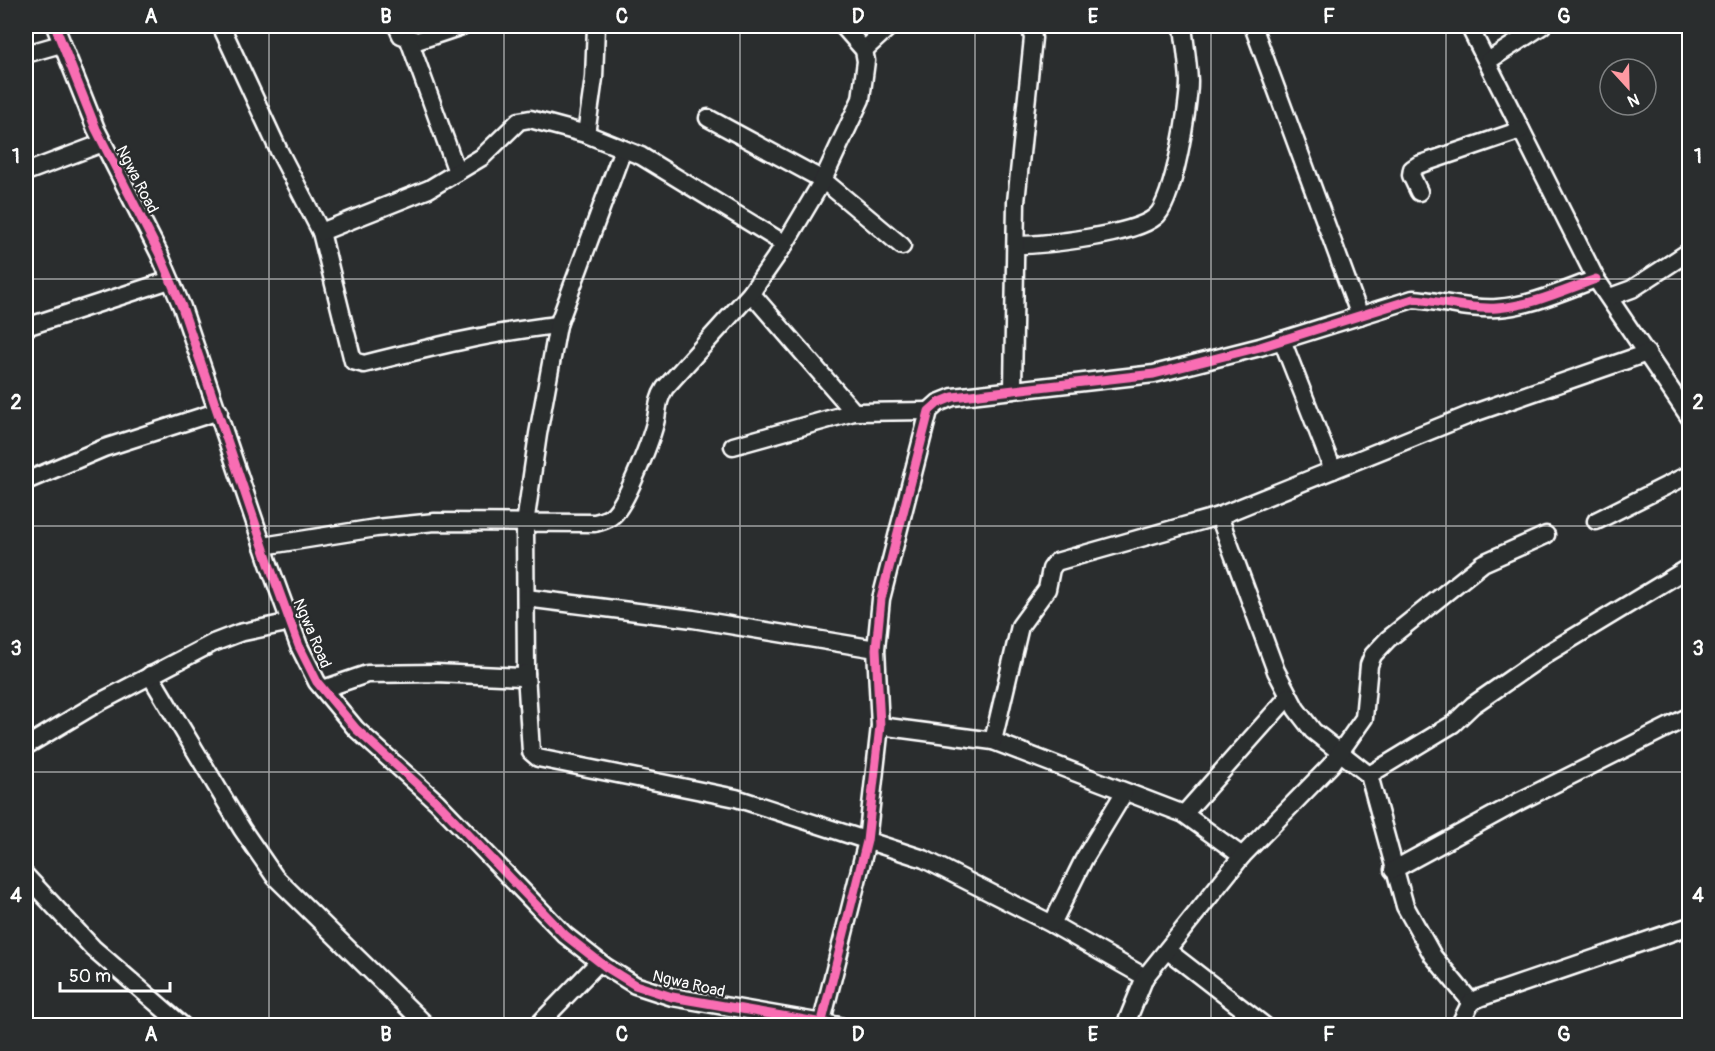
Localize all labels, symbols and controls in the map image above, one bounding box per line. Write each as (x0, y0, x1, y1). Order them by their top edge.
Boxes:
text: A (145, 4, 158, 29)
text: B (380, 4, 392, 29)
text: C (616, 4, 628, 29)
text: D (852, 4, 865, 29)
text: E (1088, 4, 1099, 29)
text: F (1323, 4, 1335, 29)
text: G (1557, 4, 1571, 29)
north arrow (1598, 57, 1658, 117)
text: N (1624, 89, 1642, 111)
street label: Ngwa Road (111, 142, 163, 217)
text: 1 (12, 144, 20, 169)
text: 1 (1694, 144, 1702, 169)
text: 2 (10, 390, 22, 415)
text: 2 (1692, 390, 1704, 415)
street label: Ngwa Road (288, 596, 336, 671)
text: 3 (10, 636, 22, 661)
text: 3 (1692, 636, 1704, 661)
text: 4 (10, 883, 22, 908)
text: 4 (1692, 883, 1704, 908)
scale bar (60, 955, 170, 993)
text: 50 m (69, 965, 111, 988)
street label: Ngwa Road (651, 966, 727, 1002)
text: A (145, 1022, 158, 1047)
text: B (380, 1022, 392, 1047)
text: C (616, 1022, 628, 1047)
text: D (852, 1022, 865, 1047)
text: E (1088, 1022, 1099, 1047)
text: F (1323, 1022, 1335, 1047)
text: G (1557, 1022, 1571, 1047)

